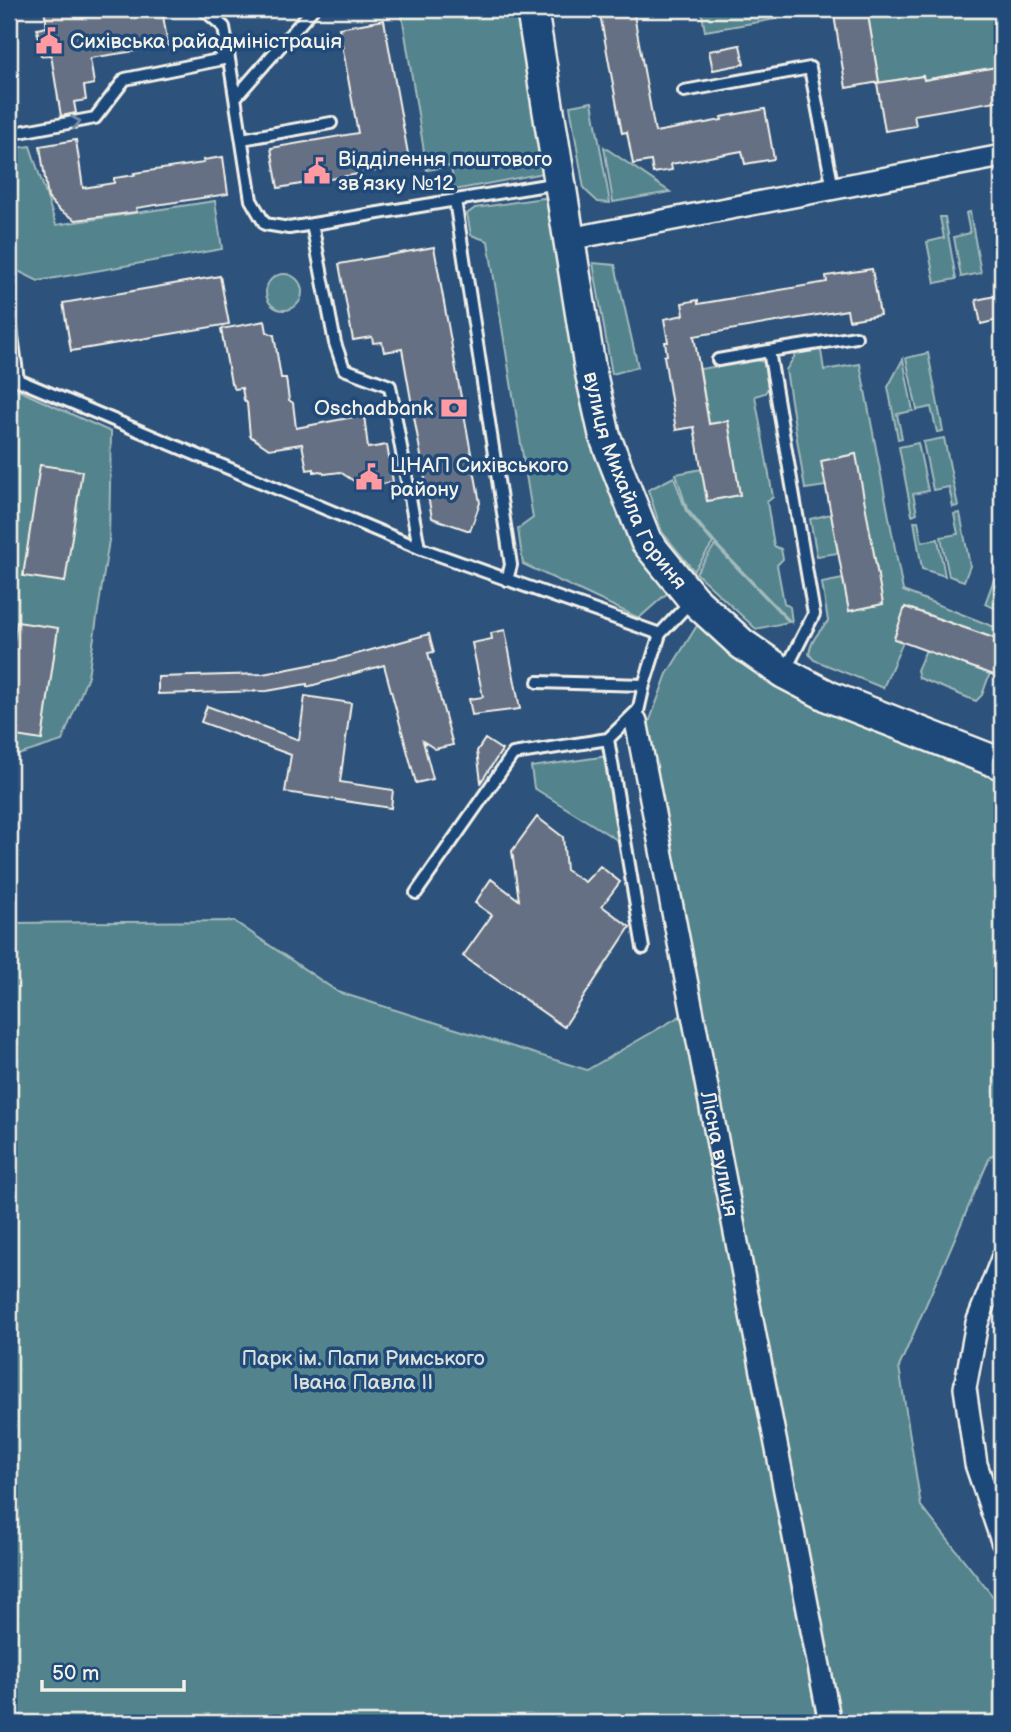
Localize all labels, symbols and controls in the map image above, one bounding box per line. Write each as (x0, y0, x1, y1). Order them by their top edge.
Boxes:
public building icon: Сихівська райадміністрація (34, 26, 64, 56)
place label: Сихівська райадміністрація (70, 29, 342, 54)
one-way arrow (70, 115, 82, 130)
place label: Відділення поштового зв’язку №12 (338, 147, 552, 196)
public building icon: Відділення поштового зв’язку №12 (302, 156, 332, 186)
street label: вулиця Михайла Гориня (578, 369, 692, 594)
bank icon: Oschadbank (439, 393, 469, 423)
place label: Oschadbank (314, 396, 434, 421)
place label: ЦНАП Сихівського району (390, 453, 569, 502)
public building icon: ЦНАП Сихівського району (354, 462, 384, 492)
street label: Лісна вулиця (695, 1088, 744, 1219)
park label: Парк ім. Папи Римського Івана Павла ІІ (241, 1346, 485, 1395)
scale bar (42, 1648, 184, 1692)
text: 50 m (52, 1661, 99, 1686)

